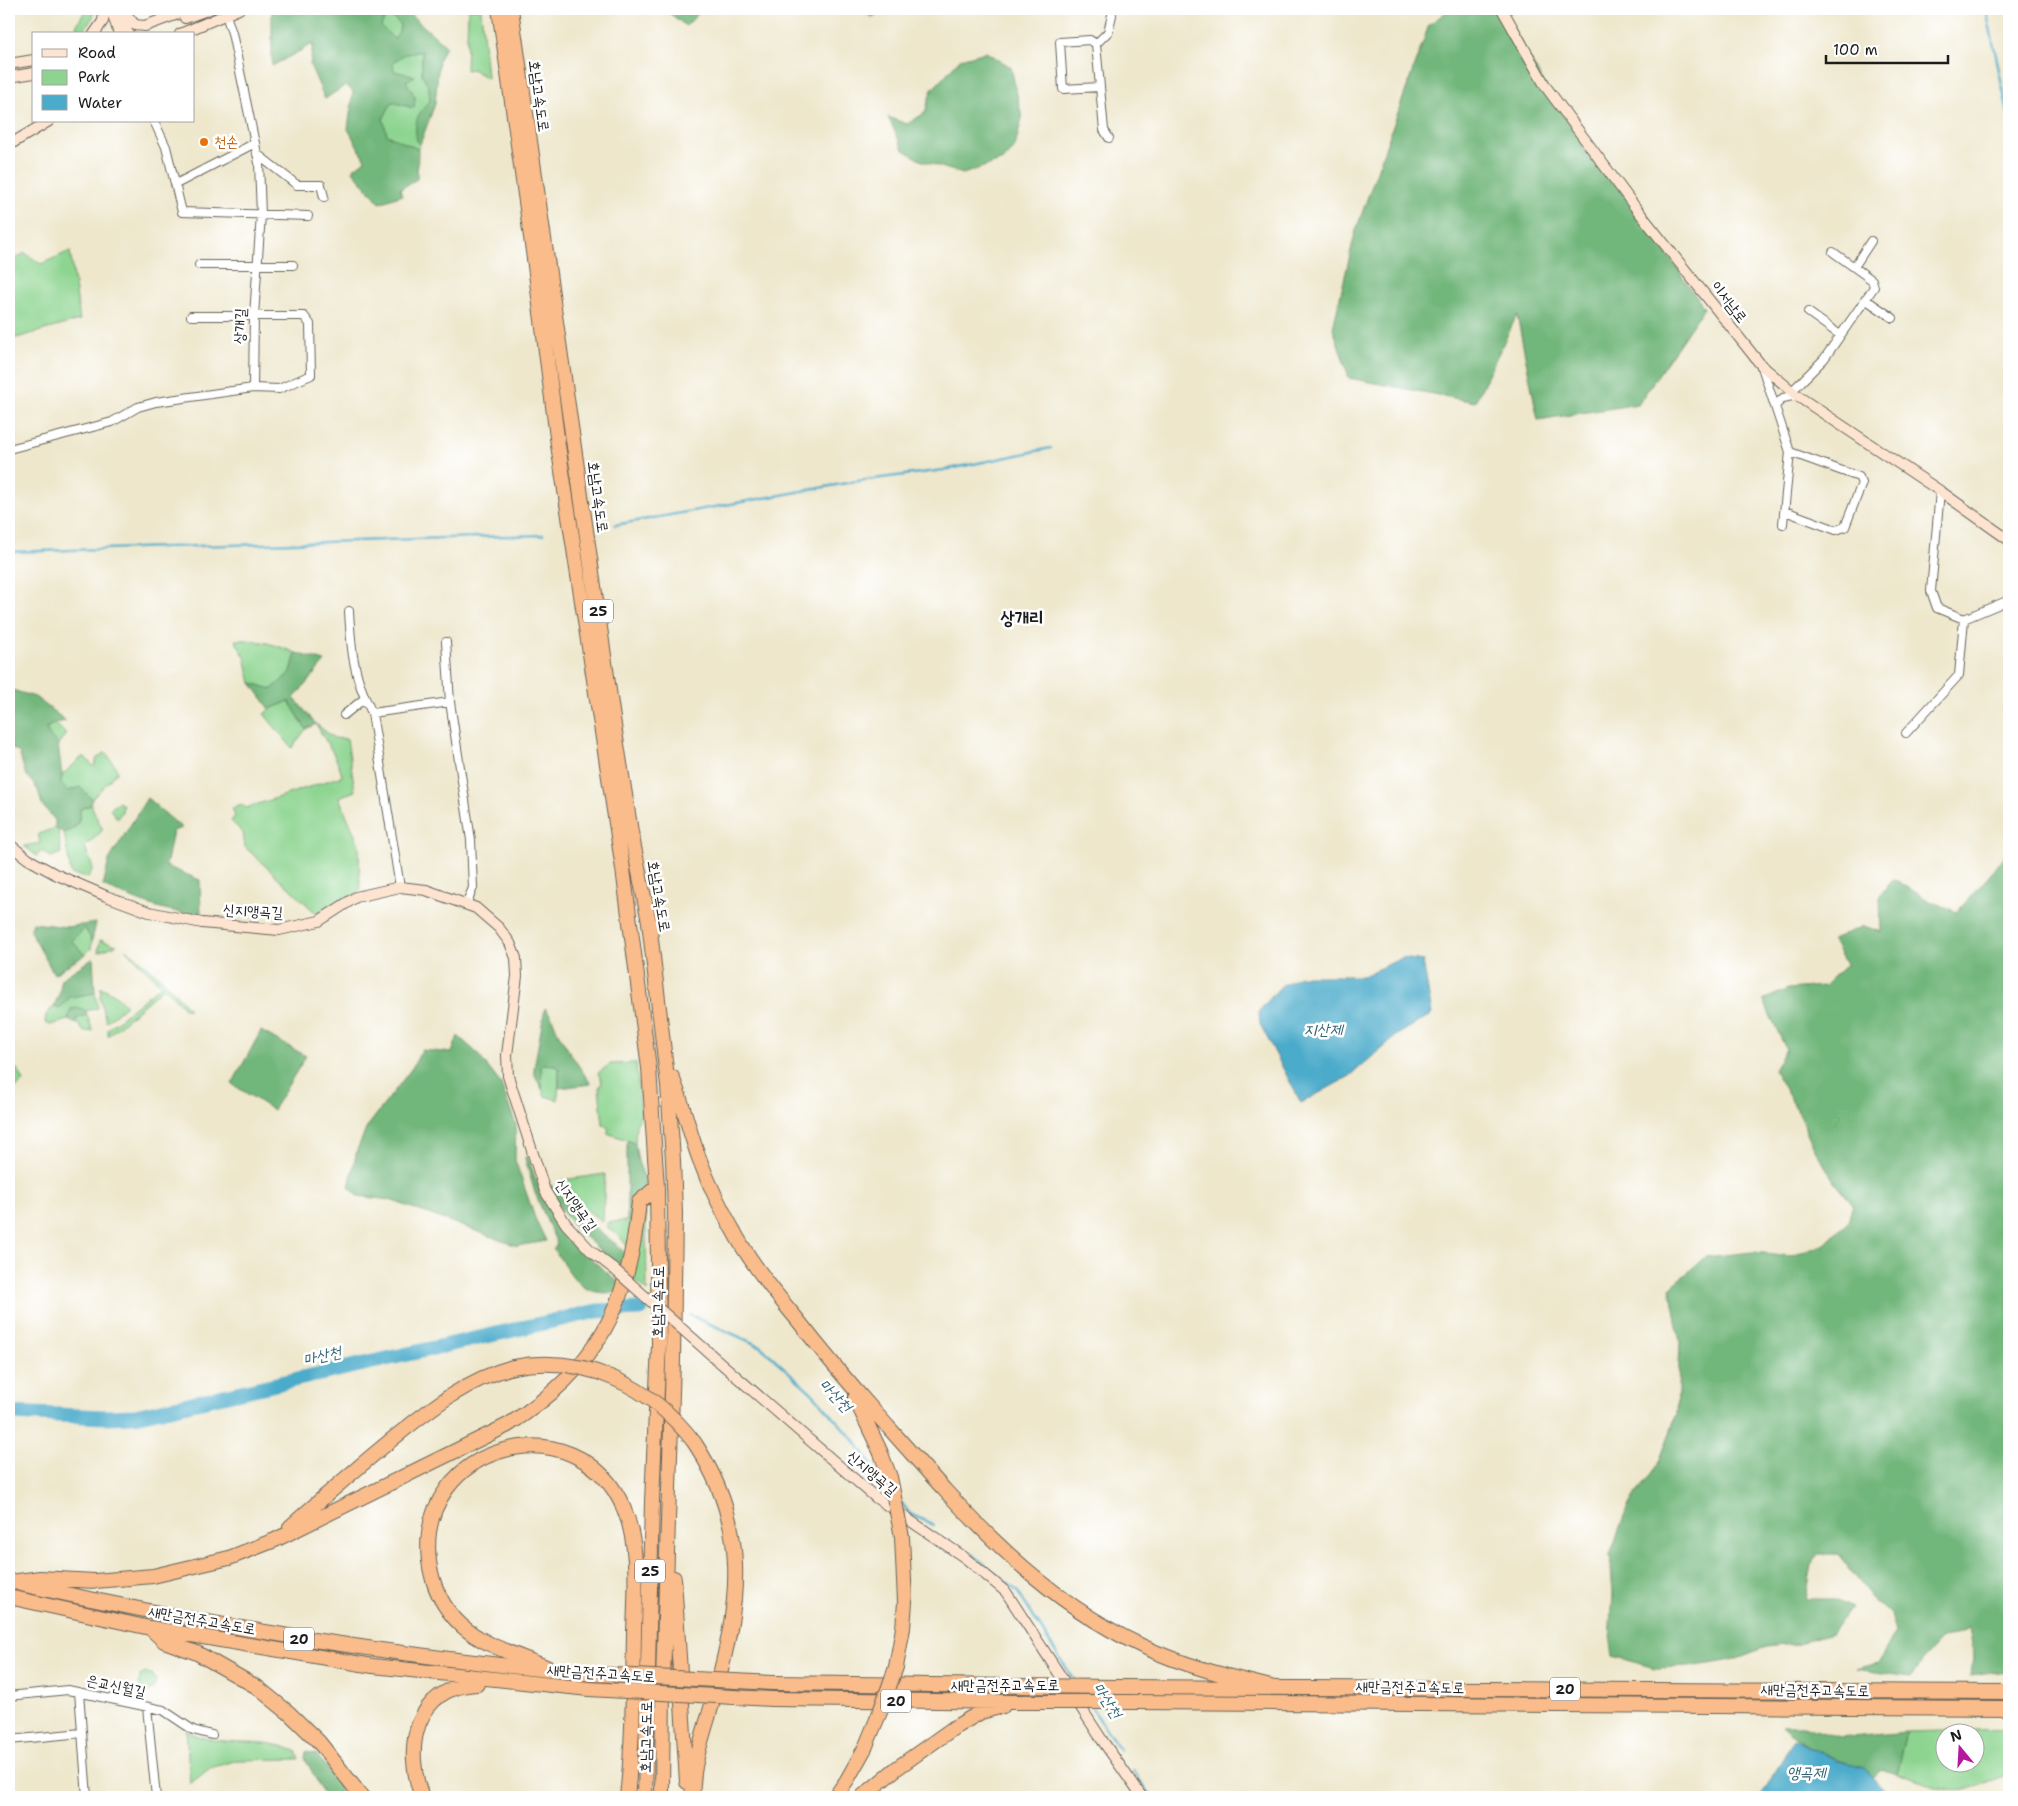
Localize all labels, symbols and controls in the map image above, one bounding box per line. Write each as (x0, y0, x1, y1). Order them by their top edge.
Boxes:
legend (32, 32, 195, 122)
scale bar (1826, 32, 1948, 64)
text: 100 m (1833, 40, 1878, 60)
text: Road (78, 43, 116, 63)
street label: 호남고속도로 (524, 59, 554, 133)
text: Park (78, 67, 110, 87)
text: Water (78, 93, 122, 113)
place label: 천손 (214, 132, 238, 152)
marker: 천손 (198, 136, 210, 148)
street label: 이서남로 (1706, 277, 1752, 327)
street label: 상개길 (229, 308, 251, 344)
street label: 호남고속도로 (583, 460, 613, 534)
road number: 25 (583, 600, 613, 622)
district label: 상개리 (1000, 606, 1044, 630)
street label: 호남고속도로 (643, 859, 675, 933)
street label: 신지앵곡길 (222, 899, 284, 923)
water label: 지산제 (1304, 1019, 1344, 1040)
street label: 신지앵곡길 (550, 1175, 602, 1235)
street label: 호남고속도로 (647, 1266, 669, 1338)
water label: 마산천 (301, 1340, 345, 1370)
water label: 마산천 (815, 1374, 858, 1418)
street label: 신지앵곡길 (842, 1446, 902, 1500)
road number: 25 (635, 1560, 665, 1582)
street label: 새만금전주고속도로 (147, 1601, 257, 1639)
road number: 20 (284, 1628, 314, 1650)
street label: 새만금전주고속도로 (546, 1659, 656, 1687)
street label: 은교신월길 (84, 1670, 148, 1702)
street label: 새만금전주고속도로 (951, 1675, 1059, 1695)
street label: 새만금전주고속도로 (1356, 1676, 1464, 1698)
water label: 마산천 (1088, 1678, 1128, 1724)
road number: 20 (1550, 1678, 1580, 1700)
street label: 새만금전주고속도로 (1761, 1679, 1869, 1701)
road number: 20 (881, 1690, 911, 1712)
street label: 호남고속도로 (635, 1701, 657, 1773)
north arrow (1936, 1724, 1986, 1774)
text: N (1948, 1725, 1964, 1746)
water label: 앵곡제 (1787, 1762, 1827, 1783)

